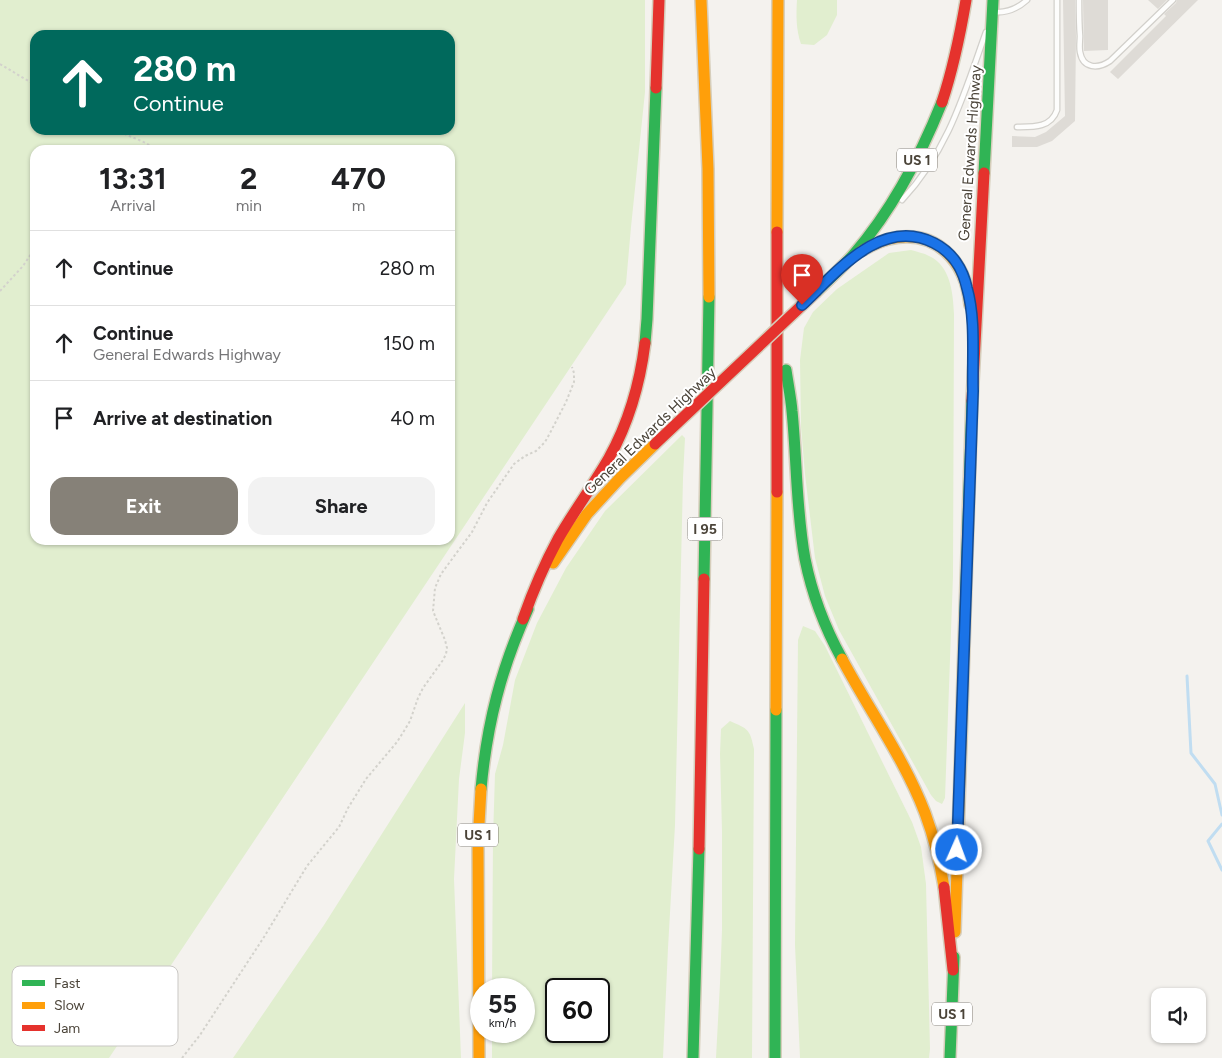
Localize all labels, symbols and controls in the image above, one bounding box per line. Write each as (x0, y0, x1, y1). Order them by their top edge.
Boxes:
text: 280 m (133, 48, 236, 90)
icon: ahead (50, 50, 115, 115)
street label: General Edwards Highway (955, 64, 985, 241)
text: Continue (133, 90, 224, 117)
road number: US 1 (897, 148, 937, 172)
text: 13:31 (99, 160, 167, 197)
text: 2 (240, 160, 257, 197)
text: 470 (331, 160, 386, 197)
text: Arrival (110, 196, 155, 215)
text: min (236, 196, 262, 215)
text: m (352, 196, 365, 215)
icon: ahead (50, 254, 78, 282)
pin (781, 254, 823, 305)
text: Continue (93, 257, 173, 280)
text: 280 m (380, 257, 435, 280)
icon: arrive (788, 261, 816, 289)
text: Continue (93, 322, 173, 345)
icon: ahead (50, 329, 78, 357)
text: 150 m (383, 332, 435, 355)
text: General Edwards Highway (93, 345, 281, 364)
street label: General Edwards Highway (580, 363, 720, 499)
icon: arrive (50, 404, 78, 432)
text: Arrive at destination (93, 407, 272, 430)
text: 40 m (390, 407, 435, 430)
button: Exit (50, 477, 238, 535)
button: Share (248, 477, 435, 535)
road number: I 95 (688, 518, 722, 540)
position arrow (930, 823, 982, 875)
road number: US 1 (458, 824, 498, 846)
legend (12, 966, 178, 1046)
text: Fast (54, 975, 80, 992)
speed limit sign: 60 (545, 978, 610, 1043)
map controls (1151, 988, 1206, 1043)
button: sound (1151, 988, 1206, 1043)
text: 55 (488, 989, 517, 1019)
text: Slow (54, 997, 85, 1014)
road number: US 1 (932, 1002, 972, 1026)
text: km/h (489, 1016, 516, 1030)
text: Jam (54, 1020, 80, 1037)

